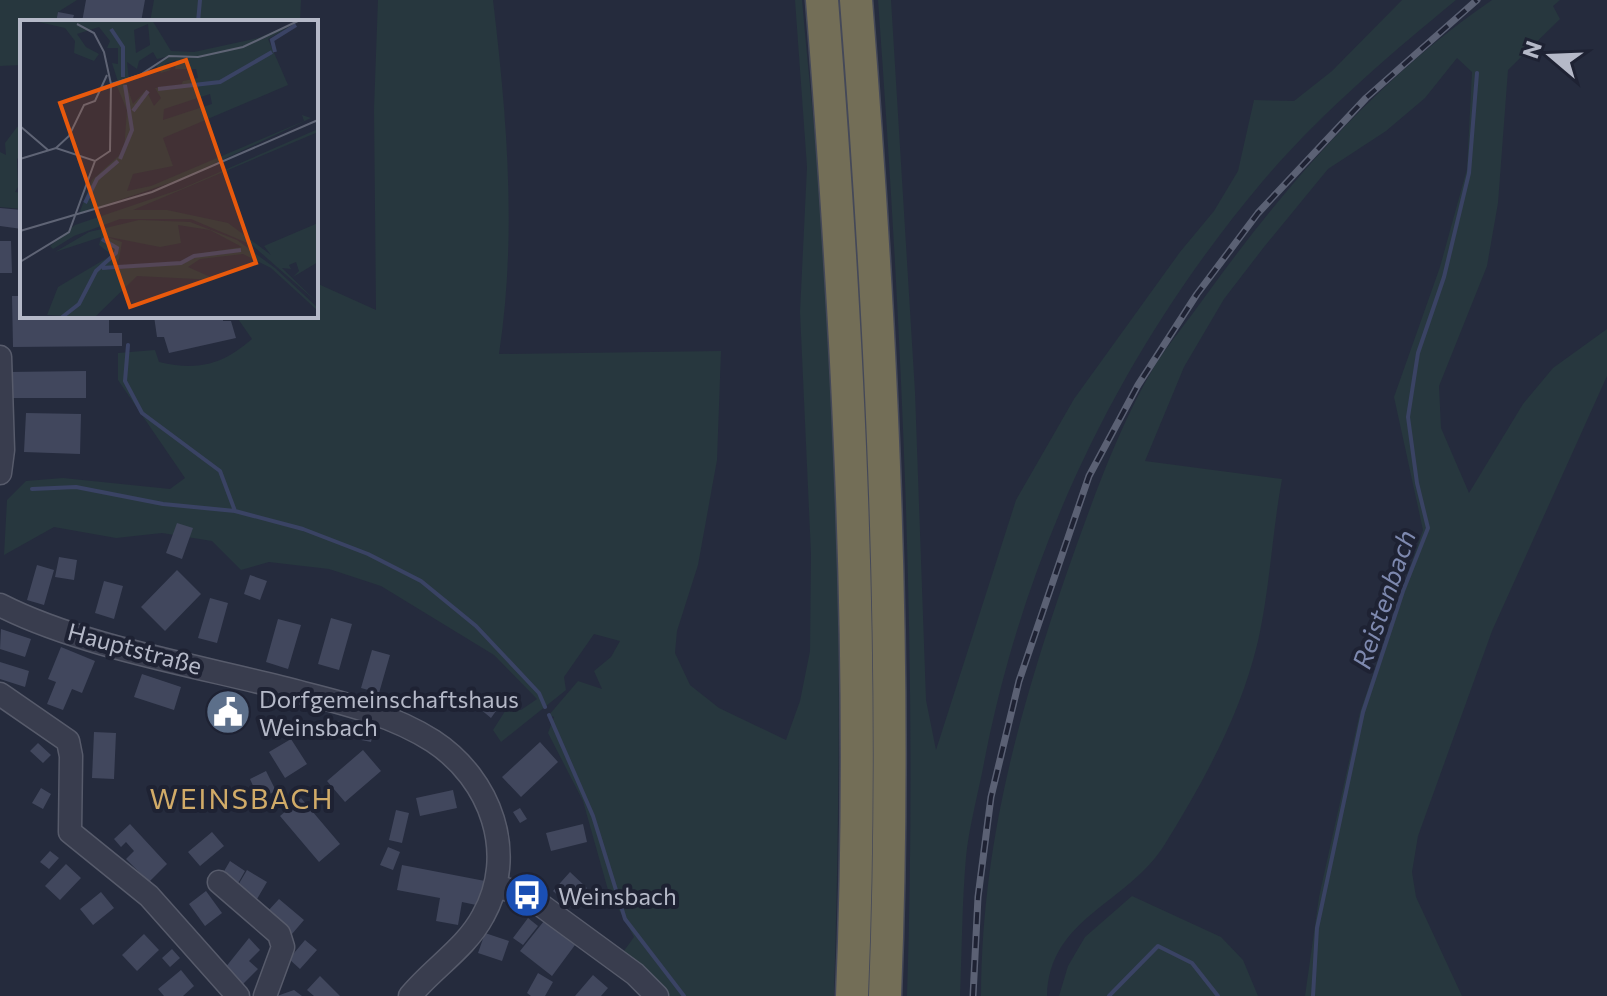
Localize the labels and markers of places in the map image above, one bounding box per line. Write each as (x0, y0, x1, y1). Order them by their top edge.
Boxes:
place label: Dorfgemeinschaftshaus Weinsbach (259, 684, 519, 741)
public building icon: Dorfgemeinschaftshaus Weinsbach (204, 688, 252, 736)
bus stop icon: Weinsbach (503, 871, 551, 919)
place label: Weinsbach (558, 881, 677, 910)

